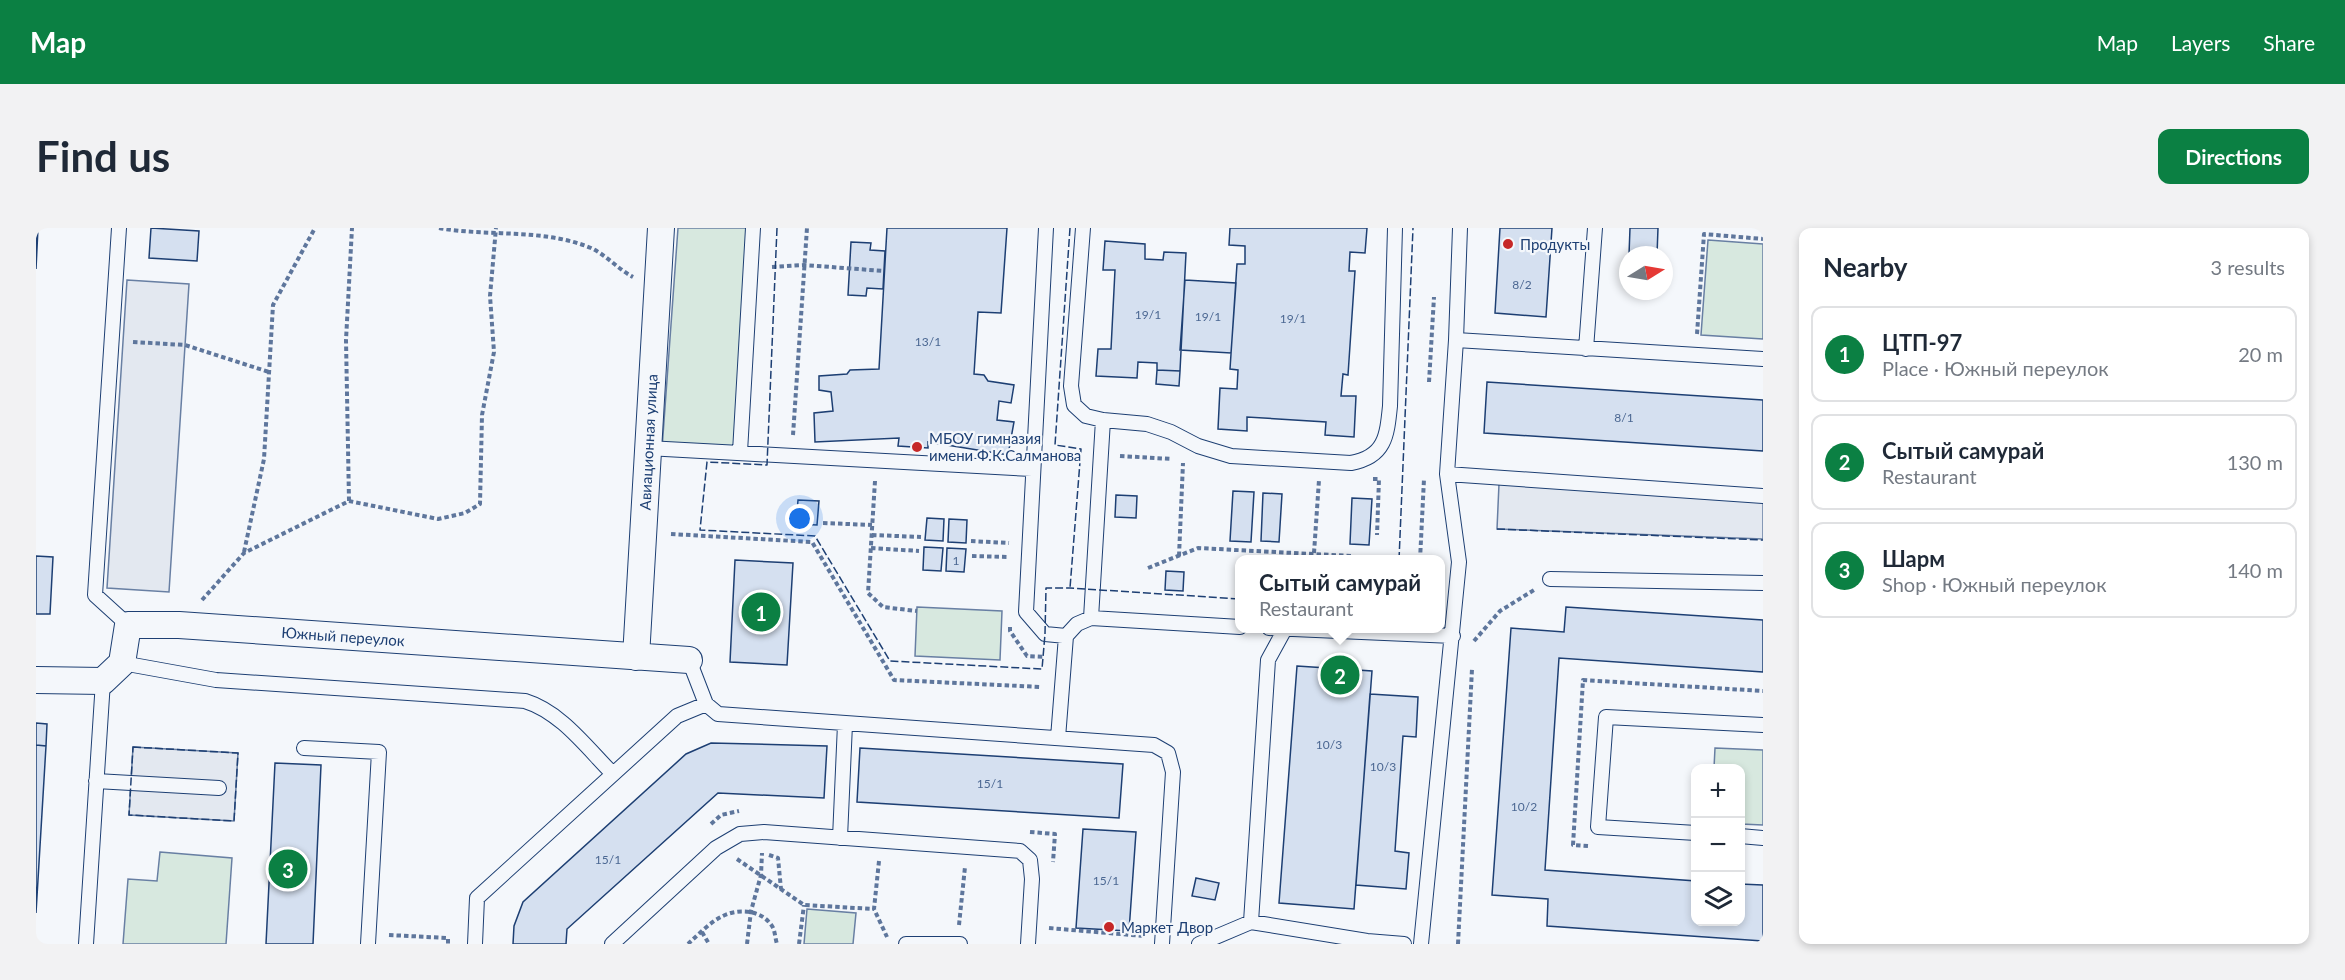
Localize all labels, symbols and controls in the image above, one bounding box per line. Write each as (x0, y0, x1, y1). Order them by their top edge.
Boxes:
text: Map (30, 25, 86, 59)
text: Map (2097, 30, 2138, 55)
text: Layers (2171, 30, 2230, 55)
text: Share (2263, 30, 2315, 55)
button: Directions (2158, 129, 2309, 184)
text: Find us (36, 131, 170, 181)
place label: Продукты (1520, 235, 1590, 253)
marker: Продукты (1501, 237, 1515, 251)
north arrow (1619, 246, 1673, 300)
text: Nearby (1823, 251, 1908, 283)
text: 3 results (2210, 255, 2285, 279)
house number: 8/2 (1512, 277, 1532, 292)
house number: 19/1 (1135, 307, 1161, 322)
house number: 19/1 (1195, 309, 1221, 324)
house number: 19/1 (1280, 311, 1306, 326)
text: ЦТП-97 (1882, 329, 1962, 356)
house number: 13/1 (915, 334, 941, 349)
text: 1 (1839, 342, 1850, 366)
text: 20 m (2238, 342, 2283, 366)
text: Place · Южный переулок (1882, 356, 2109, 380)
street label: Авиационная улица (635, 373, 661, 511)
house number: 8/1 (1614, 410, 1634, 425)
place label: МБОУ гимназия имени Ф.К.Салманова (929, 429, 1081, 464)
text: Сытый самурай (1882, 437, 2044, 464)
marker: МБОУ гимназия имени Ф.К.Салманова (910, 440, 924, 454)
text: 2 (1839, 450, 1850, 474)
text: 130 m (2227, 450, 2283, 474)
text: Restaurant (1882, 464, 1977, 488)
your location (785, 504, 814, 533)
text: Шарм (1882, 545, 1945, 572)
house number: 1 (953, 553, 960, 568)
popup (1235, 555, 1445, 633)
text: 3 (1839, 558, 1850, 582)
text: 140 m (2227, 558, 2283, 582)
text: Сытый самурай (1259, 569, 1421, 596)
text: Shop · Южный переулок (1882, 572, 2107, 596)
pin: 1 (742, 590, 780, 634)
text: Restaurant (1259, 596, 1354, 620)
street label: Южный переулок (281, 623, 405, 649)
pin: 2 (1320, 652, 1360, 698)
house number: 10/3 (1316, 737, 1342, 752)
house number: 10/3 (1370, 759, 1396, 774)
map controls (1691, 764, 1745, 926)
button: + (1691, 764, 1745, 818)
house number: 15/1 (977, 776, 1003, 791)
house number: 10/2 (1511, 799, 1537, 814)
button: − (1691, 818, 1745, 872)
pin: 3 (268, 846, 308, 892)
house number: 15/1 (595, 852, 621, 867)
button: layers (1691, 872, 1745, 926)
house number: 15/1 (1093, 873, 1119, 888)
place label: Маркет Двор (1121, 918, 1213, 936)
marker: Маркет Двор (1102, 920, 1116, 934)

